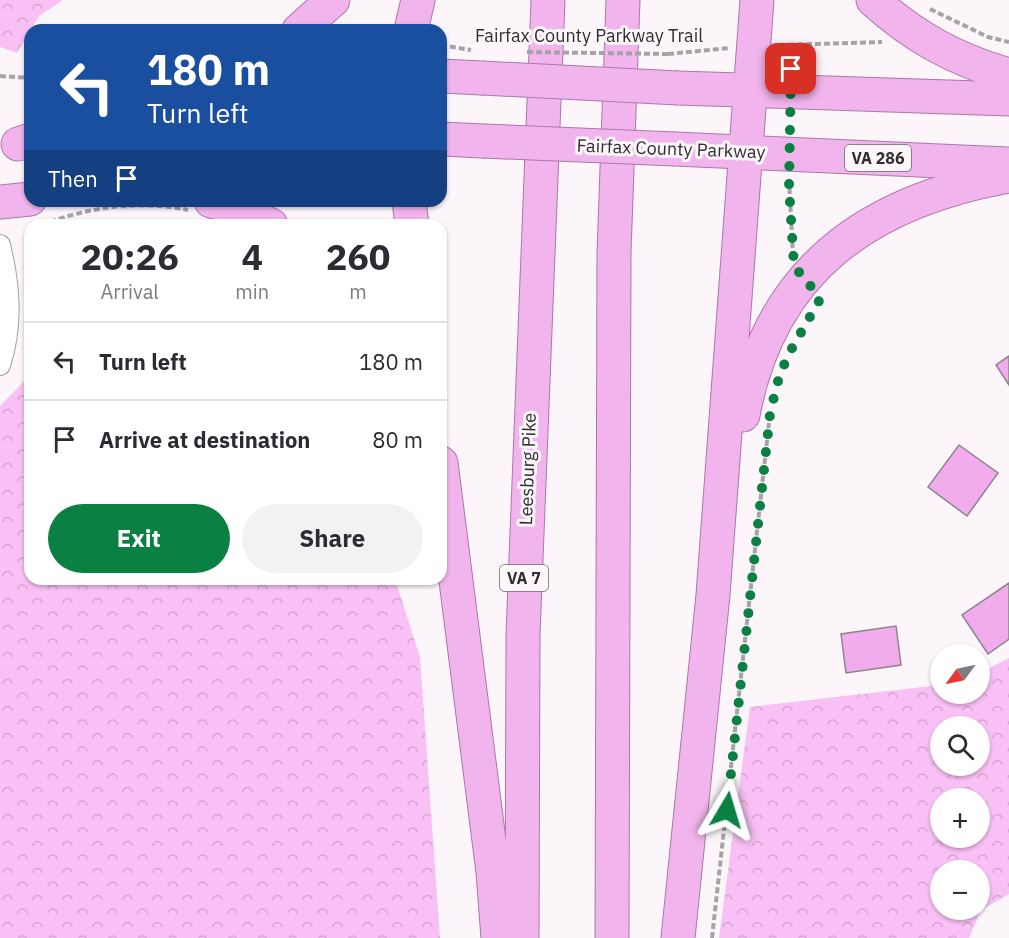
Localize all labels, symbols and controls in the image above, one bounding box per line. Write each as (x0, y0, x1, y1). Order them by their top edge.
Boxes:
street label: Fairfax County Parkway Trail (475, 24, 703, 47)
text: 180 m (147, 42, 270, 97)
pin (765, 43, 816, 94)
icon: left (48, 48, 126, 126)
icon: arrive (774, 52, 807, 85)
text: Turn left (147, 95, 248, 130)
street label: Fairfax County Parkway (576, 134, 766, 163)
road number: VA 286 (845, 145, 911, 171)
icon: arrive (110, 162, 143, 195)
text: Then (48, 164, 98, 193)
text: 20:26 (81, 233, 179, 280)
text: 4 (241, 233, 263, 280)
text: 260 (326, 233, 390, 280)
text: Arrival (101, 278, 159, 305)
text: min (235, 278, 269, 305)
text: m (349, 278, 367, 305)
icon: left (48, 345, 81, 378)
text: Turn left (99, 347, 187, 376)
text: 180 m (359, 347, 423, 376)
street label: Leesburg Pike (514, 412, 541, 526)
icon: arrive (48, 423, 81, 456)
text: Arrive at destination (99, 425, 310, 454)
text: 80 m (372, 425, 423, 454)
button: Exit (48, 504, 230, 573)
button: Share (242, 504, 423, 573)
road number: VA 7 (500, 565, 548, 591)
north arrow (930, 644, 990, 704)
map controls (930, 644, 990, 920)
button: search (930, 716, 990, 776)
position arrow (695, 778, 759, 842)
button: + (930, 788, 990, 848)
button: − (930, 860, 990, 920)

